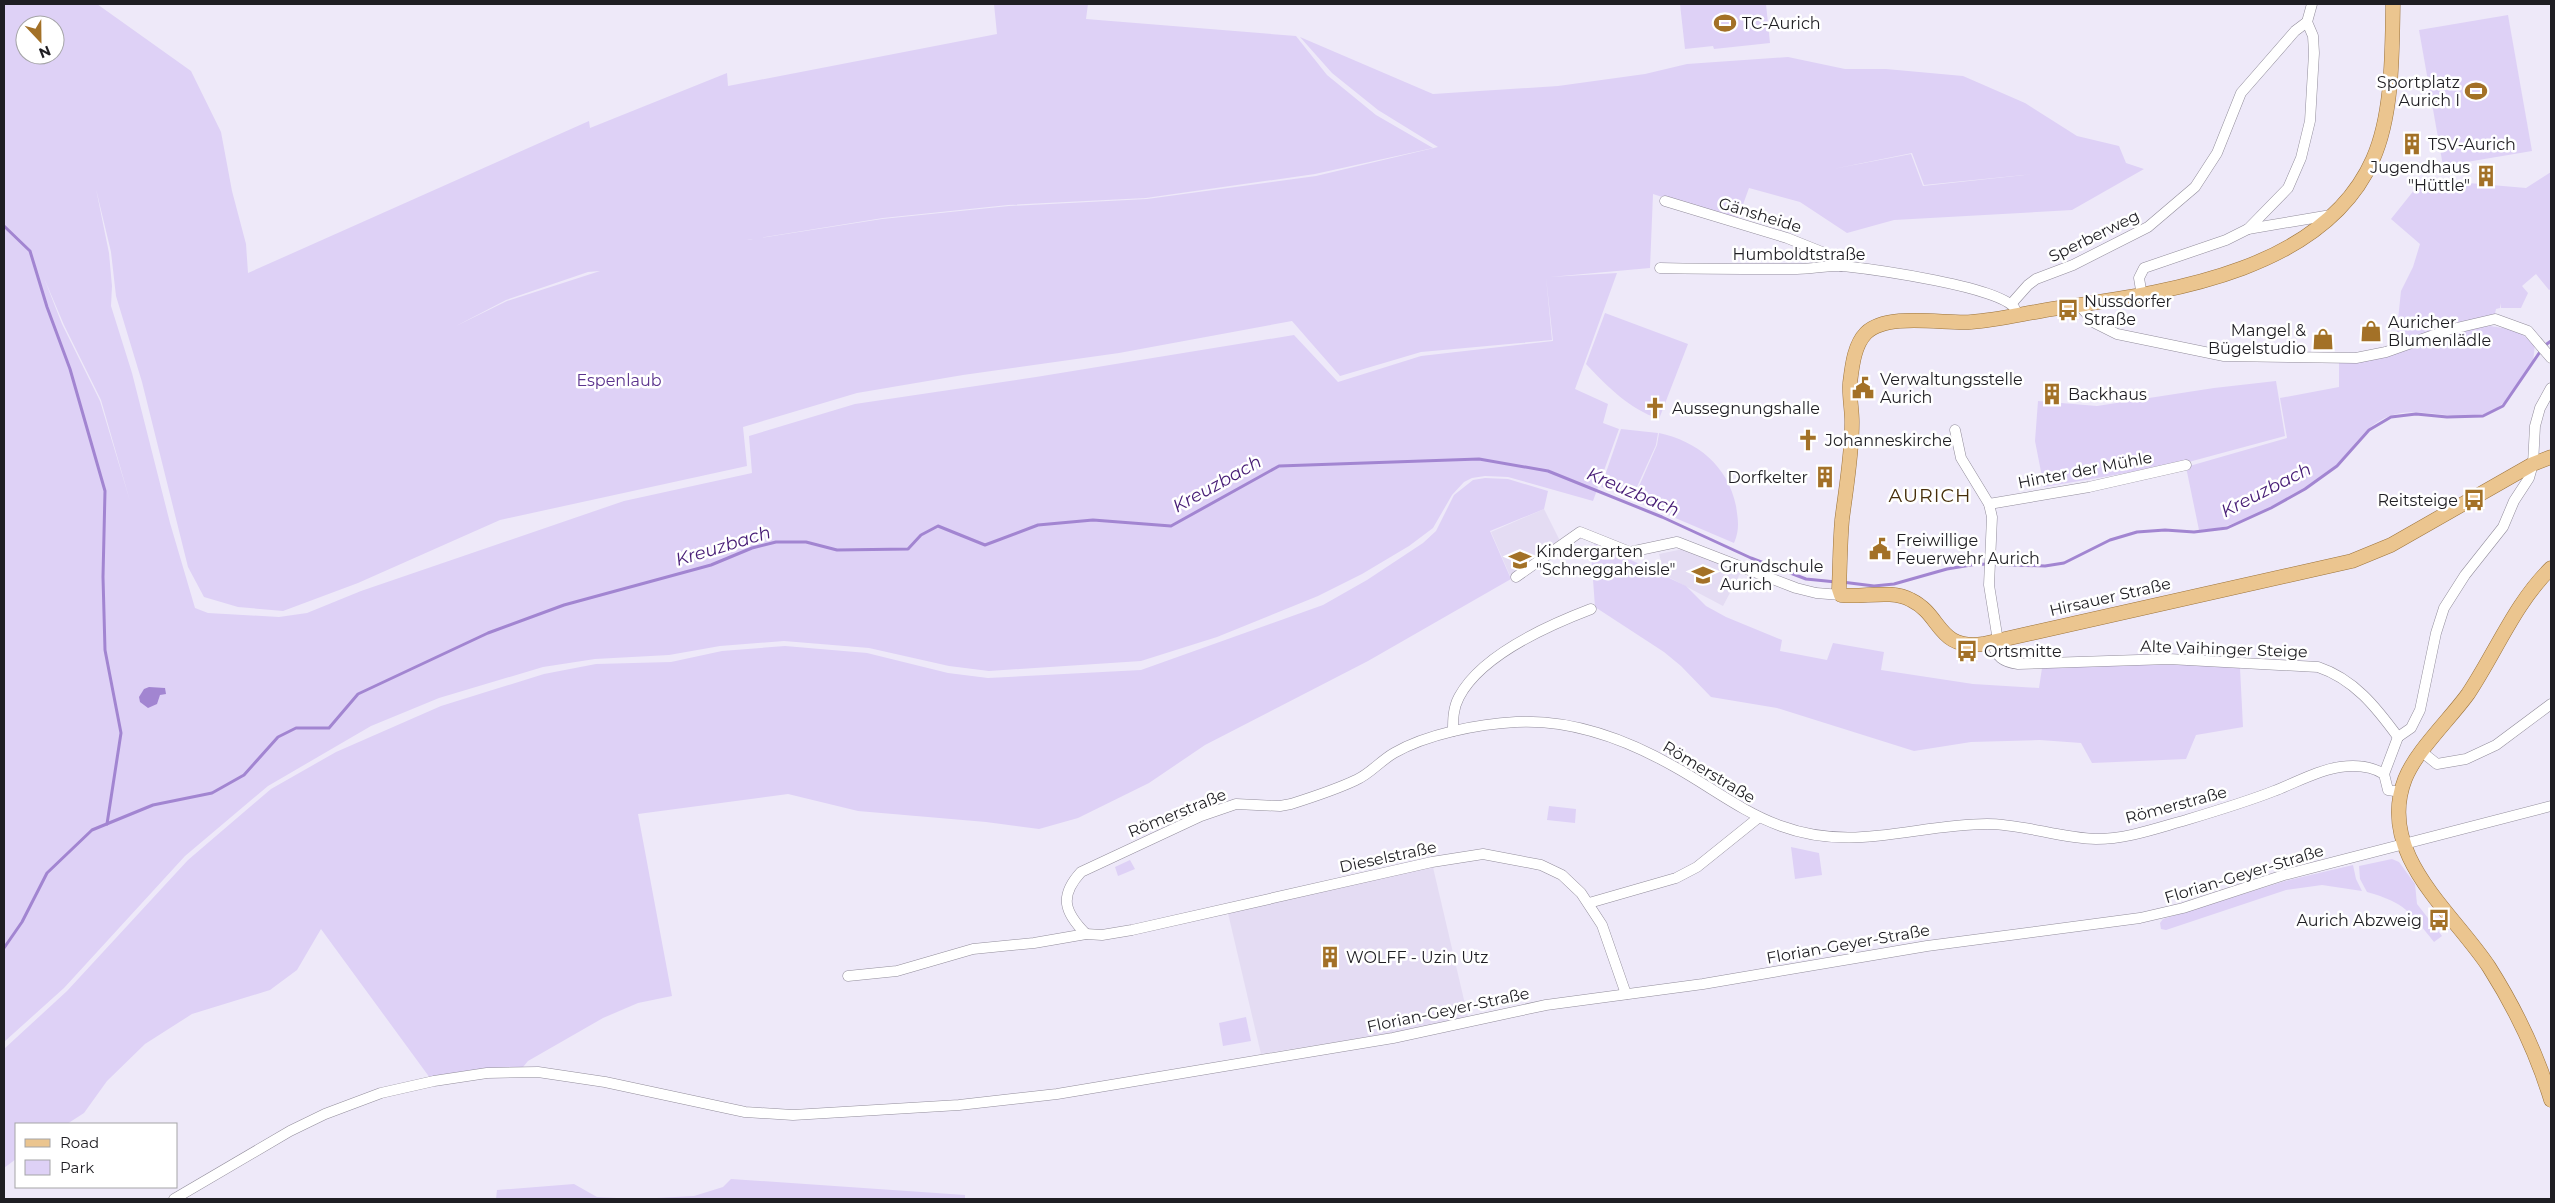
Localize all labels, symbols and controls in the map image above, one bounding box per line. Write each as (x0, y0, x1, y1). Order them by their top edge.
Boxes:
sports icon: TC-Aurich (1712, 10, 1738, 36)
place label: TC-Aurich (1742, 14, 1821, 33)
north arrow (15, 15, 65, 65)
text: N (36, 42, 53, 63)
place label: Sportplatz Aurich I (2377, 73, 2460, 110)
sports icon: Sportplatz Aurich I (2463, 78, 2489, 104)
building icon: TSV-Aurich (2399, 131, 2425, 157)
place label: TSV-Aurich (2428, 135, 2516, 154)
place label: Jugendhaus "Hüttle" (2369, 158, 2470, 195)
building icon: Jugendhaus "Hüttle" (2473, 163, 2499, 189)
street label: Gänsheide (1716, 193, 1804, 237)
street label: Sperberweg (2046, 206, 2142, 266)
street label: Humboldtstraße (1733, 245, 1866, 264)
place label: Nussdorfer Straße (2084, 292, 2172, 329)
bus stop icon: Nussdorfer Straße (2055, 297, 2081, 323)
place label: Auricher Blumenlädle (2388, 313, 2491, 350)
shop icon: Auricher Blumenlädle (2358, 318, 2384, 344)
place label: Mangel & Bügelstudio (2208, 321, 2306, 358)
shop icon: Mangel & Bügelstudio (2310, 326, 2336, 352)
place label: Verwaltungsstelle Aurich (1880, 370, 2023, 407)
park label: Espenlaub (576, 371, 662, 390)
public building icon: Verwaltungsstelle Aurich (1850, 375, 1876, 401)
building icon: Backhaus (2039, 381, 2065, 407)
place label: Backhaus (2068, 385, 2147, 404)
church icon: Aussegnungshalle (1642, 395, 1668, 421)
place label: Aussegnungshalle (1672, 399, 1820, 418)
church icon: Johanneskirche (1795, 427, 1821, 453)
place label: Johanneskirche (1824, 431, 1952, 450)
street label: Hinter der Mühle (2016, 448, 2154, 492)
water label: Kreuzbach (1169, 451, 1265, 517)
water label: Kreuzbach (2217, 458, 2315, 522)
water label: Kreuzbach (1583, 463, 1683, 521)
building icon: Dorfkelter (1812, 464, 1838, 490)
place label: Dorfkelter (1728, 468, 1808, 487)
district label: AURICH (1889, 484, 1971, 507)
bus stop icon: Reitsteige (2461, 487, 2487, 513)
place label: Reitsteige (2378, 491, 2458, 510)
water label: Kreuzbach (673, 521, 773, 571)
place label: Freiwillige Feuerwehr Aurich (1896, 531, 2040, 568)
public building icon: Freiwillige Feuerwehr Aurich (1867, 536, 1893, 562)
place label: Kindergarten "Schneggaheisle" (1536, 542, 1675, 579)
school or university icon: Kindergarten "Schneggaheisle" (1507, 547, 1533, 573)
place label: Grundschule Aurich (1720, 557, 1823, 594)
school or university icon: Grundschule Aurich (1690, 562, 1716, 588)
street label: Hirsauer Straße (2048, 574, 2172, 620)
street label: Alte Vaihinger Steige (2140, 637, 2308, 661)
bus stop icon: Ortsmitte (1954, 638, 1980, 664)
place label: Ortsmitte (1984, 642, 2062, 661)
street label: Römerstraße (1659, 737, 1759, 807)
street label: Römerstraße (2123, 782, 2229, 828)
street label: Römerstraße (1125, 785, 1229, 841)
street label: Dieselstraße (1338, 837, 1438, 877)
street label: Florian-Geyer-Straße (2162, 841, 2326, 907)
bus stop icon: Aurich Abzweig (2426, 907, 2452, 933)
place label: Aurich Abzweig (2297, 911, 2422, 930)
street label: Florian-Geyer-Straße (1765, 920, 1931, 968)
building icon: WOLFF - Uzin Utz (1317, 944, 1343, 970)
place label: WOLFF - Uzin Utz (1346, 948, 1489, 967)
street label: Florian-Geyer-Straße (1365, 983, 1531, 1037)
legend (15, 1123, 178, 1188)
text: Road (60, 1133, 99, 1152)
text: Park (60, 1158, 94, 1177)

